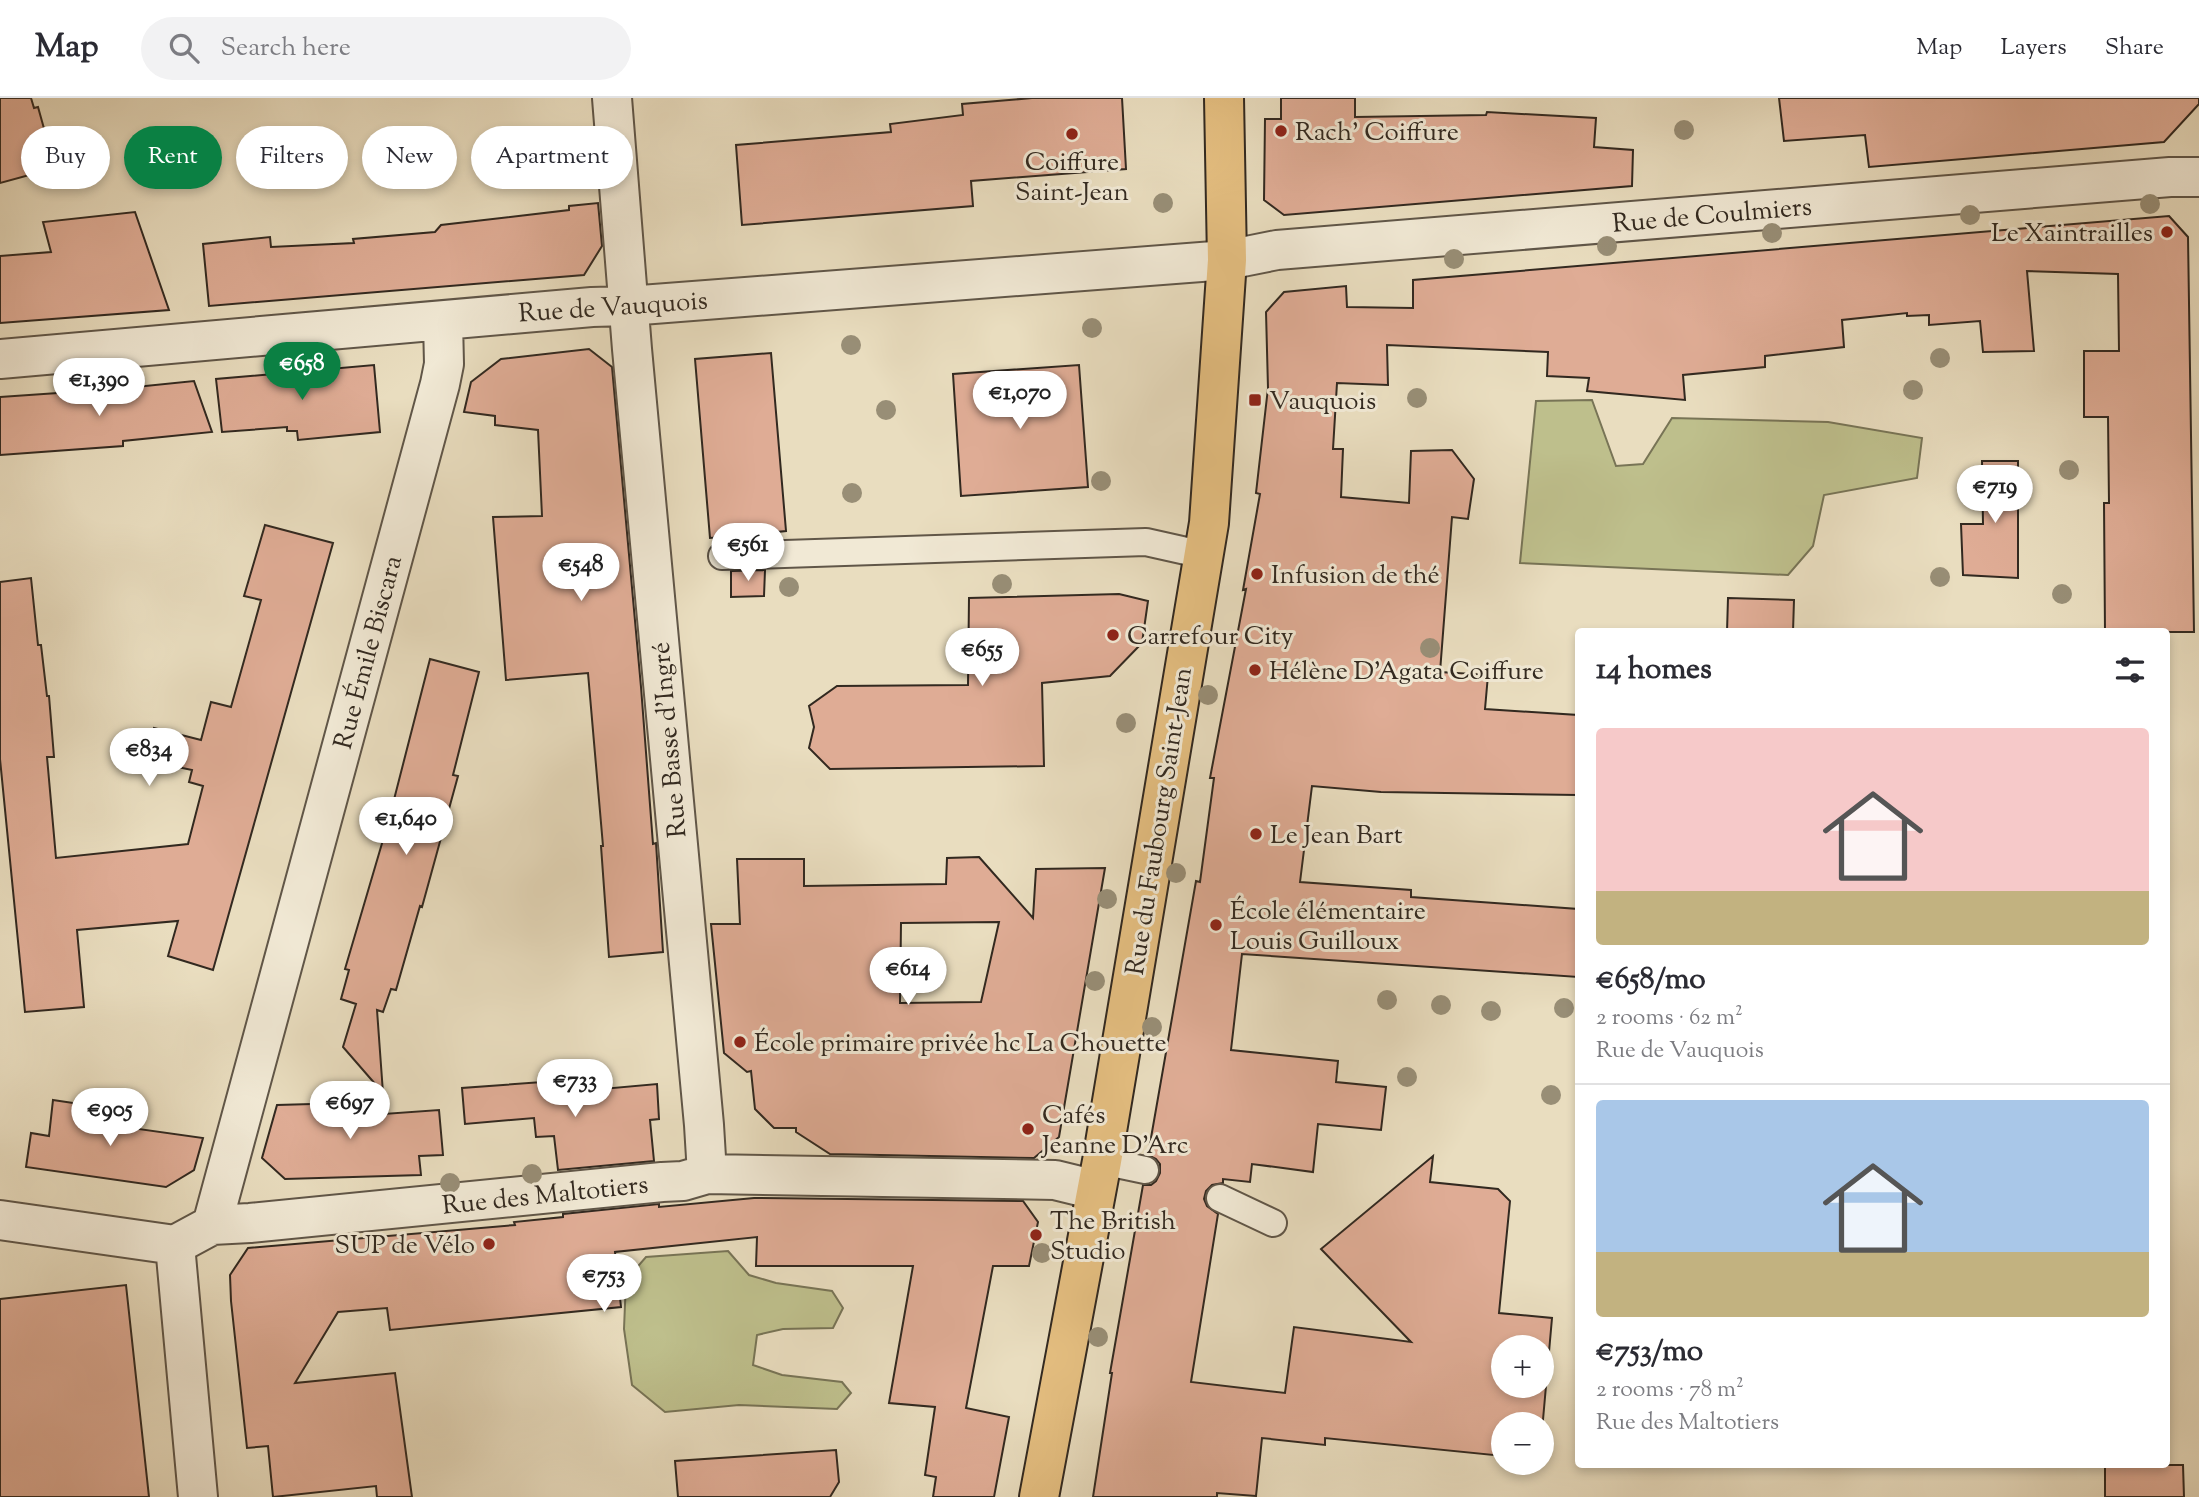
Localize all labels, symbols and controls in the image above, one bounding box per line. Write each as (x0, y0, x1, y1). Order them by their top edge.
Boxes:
search box (141, 17, 631, 80)
text: Map (35, 24, 99, 72)
icon: search (165, 29, 203, 67)
text: Search here (221, 30, 351, 67)
text: Map (1916, 31, 1962, 65)
text: Layers (2000, 31, 2067, 65)
text: Share (2105, 31, 2164, 65)
place label: Rach' Coiffure (1295, 115, 1459, 152)
marker: Rach' Coiffure (1273, 123, 1289, 139)
chip: Buy (21, 126, 110, 189)
chip: Rent (124, 126, 222, 189)
chip: Filters (236, 126, 348, 189)
chip: New (362, 126, 457, 189)
chip: Apartment (471, 126, 633, 189)
marker: Coiffure Saint-Jean (1064, 126, 1080, 142)
place label: Coiffure Saint-Jean (1015, 145, 1129, 212)
street label: Rue de Coulmiers (1611, 189, 1814, 244)
place label: Le Xaintrailles (1991, 216, 2153, 253)
marker: Le Xaintrailles (2159, 224, 2175, 240)
street label: Rue de Vauquois (517, 283, 709, 334)
pin: €658 (261, 342, 343, 402)
text: €658 (280, 348, 324, 381)
pin: €1,390 (42, 358, 156, 418)
text: €1,390 (69, 364, 129, 397)
pin: €1,070 (963, 372, 1077, 431)
text: €1,070 (989, 377, 1051, 410)
place label: Vauquois (1269, 384, 1376, 421)
marker: Vauquois (1247, 392, 1263, 408)
pin: €719 (1954, 466, 2036, 525)
text: €719 (1973, 471, 2017, 504)
pin: €561 (707, 524, 789, 583)
text: €561 (727, 529, 769, 562)
pin: €548 (540, 544, 622, 603)
text: €548 (558, 549, 604, 582)
street label: Rue Émile Biscara (326, 552, 413, 753)
place label: Infusion de thé (1271, 558, 1440, 595)
marker: Infusion de thé (1249, 566, 1265, 582)
place label: Carrefour City (1127, 619, 1294, 656)
marker: Carrefour City (1105, 627, 1121, 643)
pin: €655 (941, 628, 1023, 688)
text: €655 (961, 634, 1003, 667)
street label: Rue Basse d'Ingré (643, 640, 697, 839)
text: 14 homes (1596, 649, 1712, 692)
icon: filters (2111, 651, 2149, 689)
place label: Hélène D'Agata Coiffure (1269, 654, 1544, 691)
marker: Hélène D'Agata Coiffure (1247, 662, 1263, 678)
street label: Rue du Faubourg Saint-Jean (1118, 665, 1203, 978)
pin: €834 (108, 728, 190, 788)
text: €834 (126, 734, 172, 767)
icon: home (1810, 773, 1936, 899)
pin: €1,640 (349, 798, 463, 857)
text: €1,640 (375, 803, 437, 836)
place label: Le Jean Bart (1270, 818, 1403, 855)
marker: Le Jean Bart (1248, 826, 1264, 842)
place label: École élémentaire Louis Guilloux (1230, 894, 1426, 961)
marker: École élémentaire Louis Guilloux (1208, 917, 1224, 933)
pin: €614 (867, 948, 949, 1007)
text: €614 (886, 953, 930, 986)
text: €658/mo (1596, 959, 1706, 1002)
text: 2 rooms · 62 m² (1596, 1002, 1743, 1035)
place label: École primaire privée hc La Chouette (754, 1026, 1167, 1063)
marker: École primaire privée hc La Chouette (732, 1034, 748, 1050)
text: Rue de Vauquois (1596, 1035, 1764, 1068)
pin: €733 (534, 1060, 616, 1119)
text: €733 (553, 1065, 597, 1098)
pin: €697 (309, 1082, 391, 1141)
text: €697 (326, 1087, 374, 1120)
pin: €905 (69, 1088, 151, 1148)
text: €905 (87, 1094, 133, 1127)
place label: Cafés Jeanne D'Arc (1040, 1098, 1189, 1165)
marker: Cafés Jeanne D'Arc (1020, 1121, 1036, 1137)
icon: home (1810, 1145, 1936, 1271)
street label: Rue des Maltotiers (440, 1167, 650, 1226)
place label: The British Studio (1050, 1204, 1176, 1271)
marker: The British Studio (1028, 1227, 1044, 1243)
place label: SUP de Vélo (334, 1228, 475, 1265)
marker: SUP de Vélo (481, 1236, 497, 1252)
pin: €753 (563, 1254, 645, 1314)
text: €753 (583, 1260, 625, 1293)
text: €753/mo (1596, 1331, 1703, 1374)
map controls (1491, 1335, 1554, 1475)
button: + (1491, 1335, 1554, 1398)
text: 2 rooms · 78 m² (1596, 1374, 1744, 1407)
text: Rue des Maltotiers (1596, 1407, 1779, 1440)
button: − (1491, 1412, 1554, 1475)

